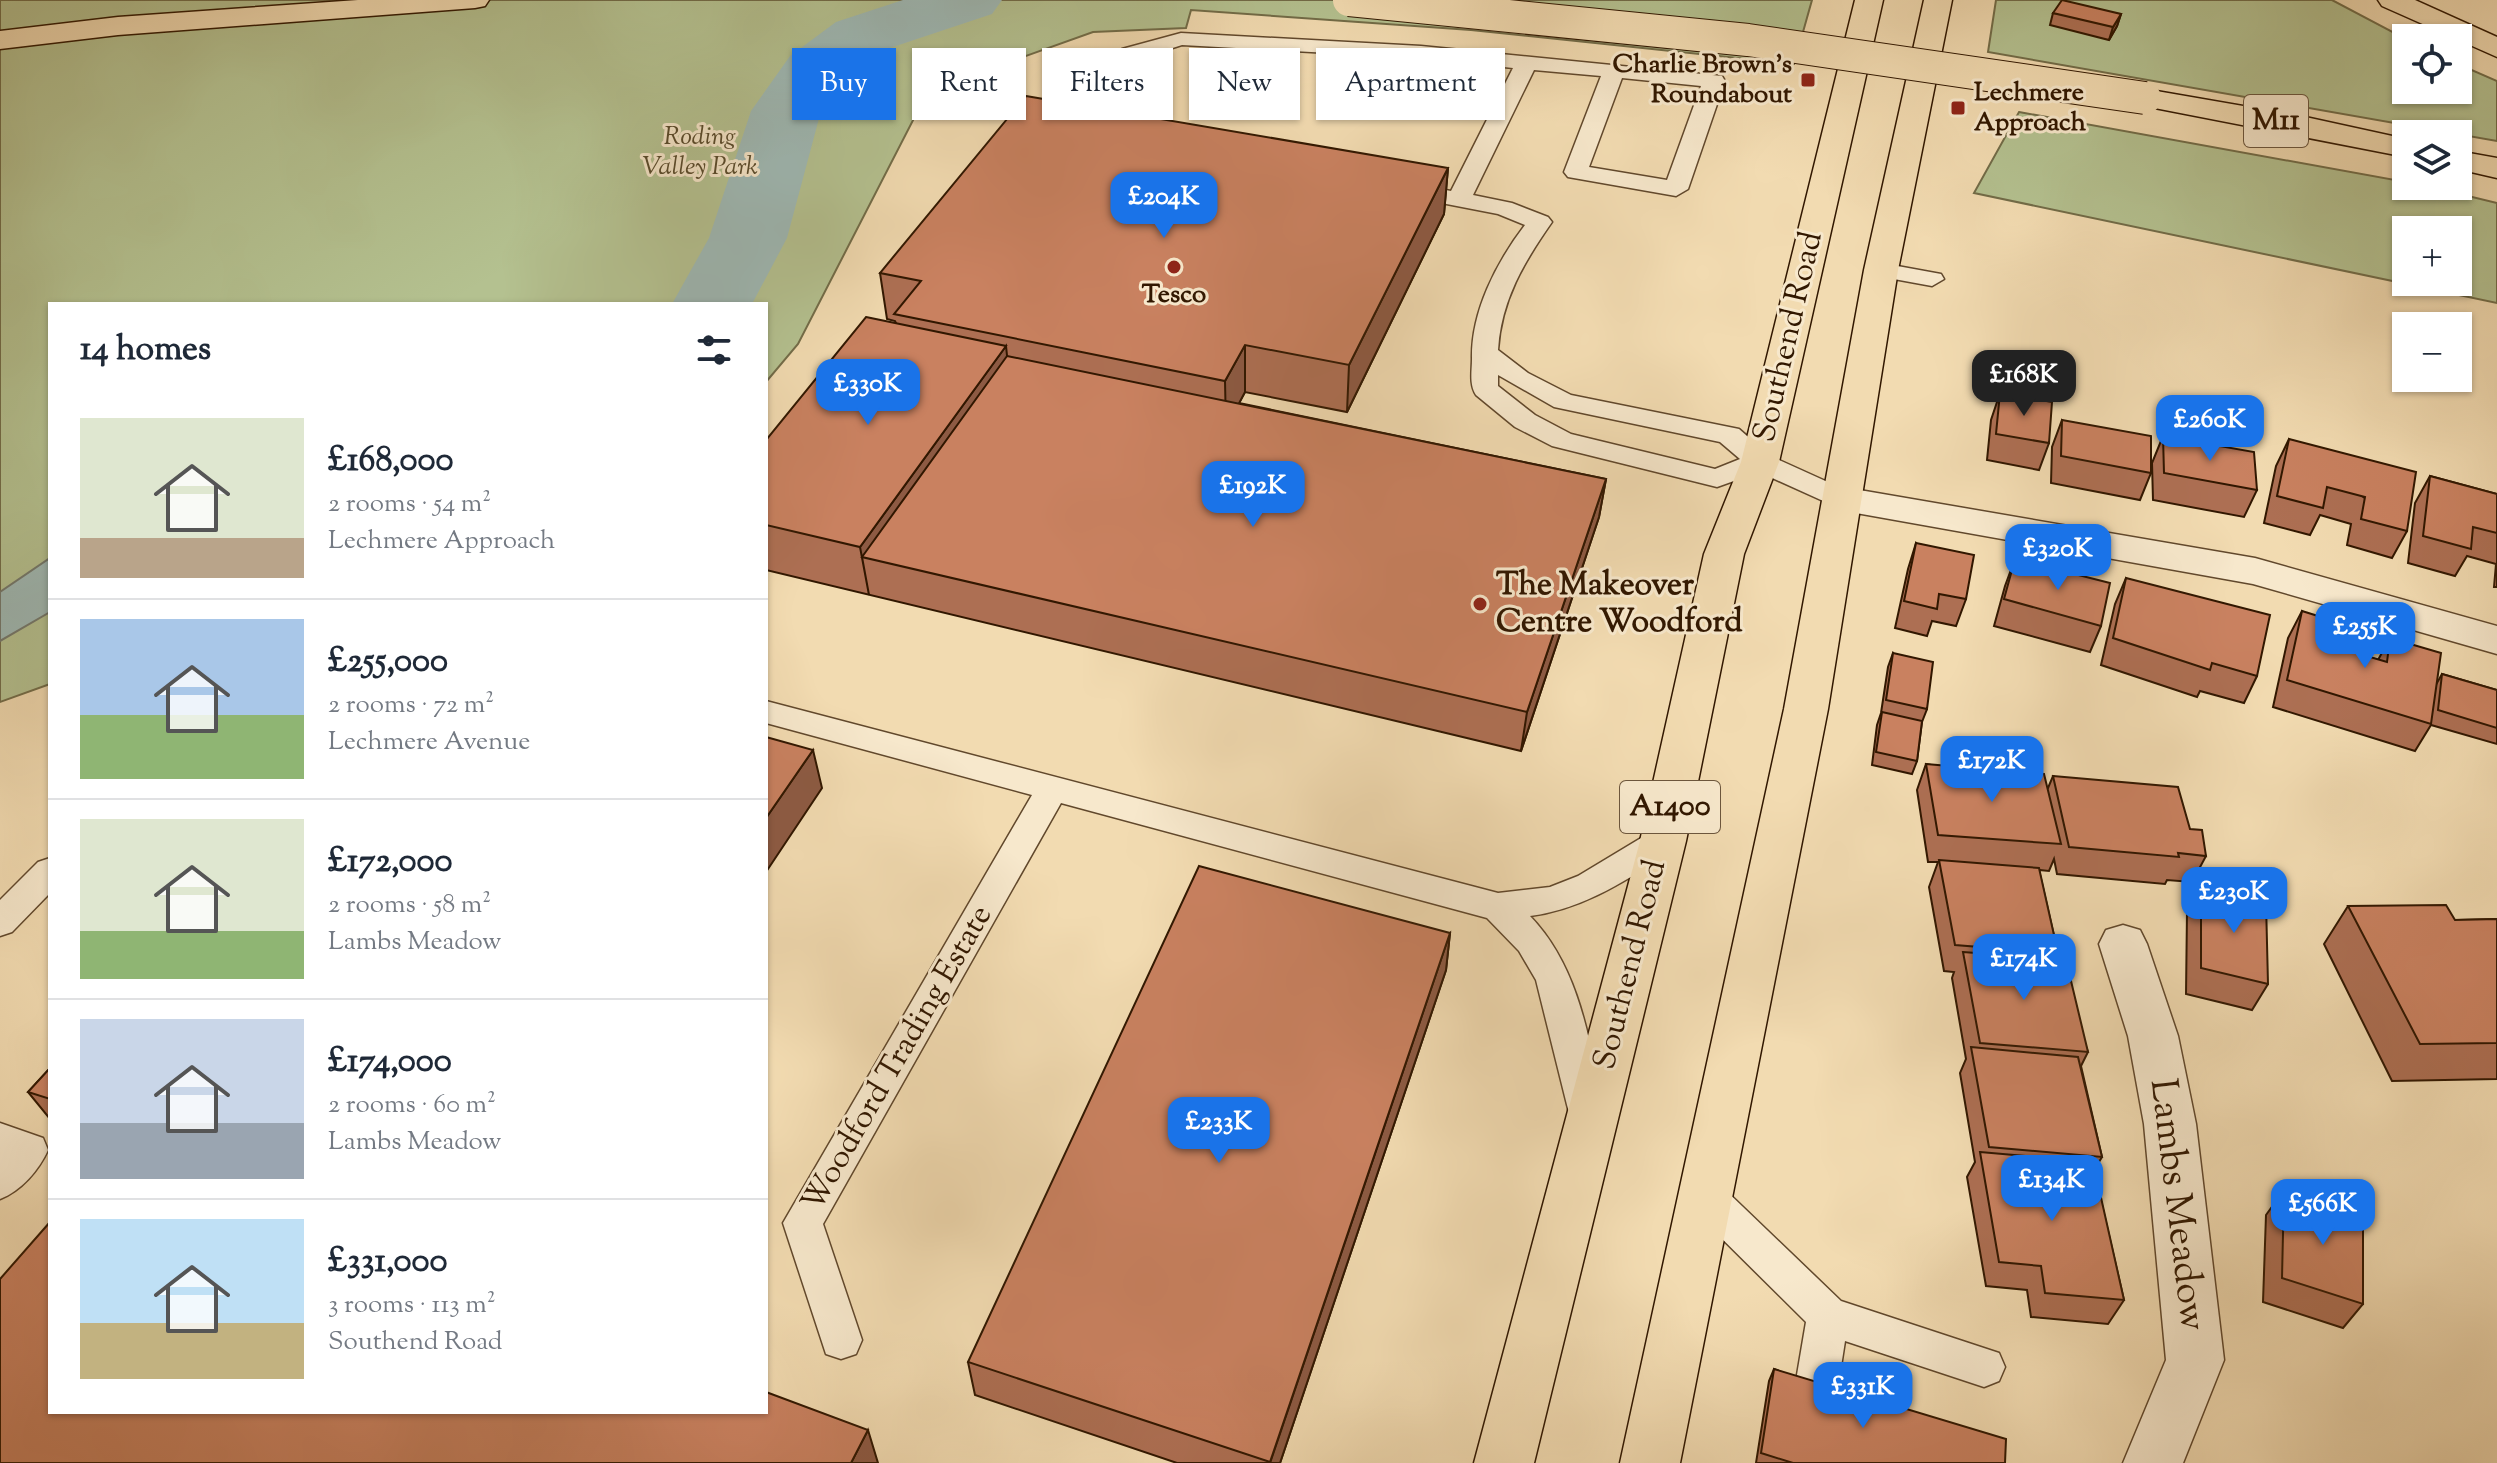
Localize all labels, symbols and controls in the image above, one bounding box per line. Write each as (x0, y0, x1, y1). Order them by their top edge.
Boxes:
map controls (2392, 24, 2472, 392)
button: locate (2392, 24, 2472, 104)
place label: Charlie Brown's Roundabout (1612, 47, 1792, 114)
chip: Buy (792, 48, 896, 120)
chip: Rent (912, 48, 1026, 120)
chip: Filters (1042, 48, 1173, 120)
chip: New (1189, 48, 1300, 120)
chip: Apartment (1316, 48, 1505, 120)
marker: Charlie Brown's Roundabout (1799, 71, 1817, 89)
place label: Lechmere Approach (1974, 75, 2087, 142)
road number: M11 (2244, 95, 2308, 147)
marker: Lechmere Approach (1949, 99, 1967, 117)
park label: Roding Valley Park (642, 119, 758, 186)
button: layers (2392, 120, 2472, 200)
pin: £204K (1108, 172, 1220, 240)
text: £204K (1128, 179, 1200, 216)
button: + (2392, 216, 2472, 296)
street label: Southend Road (1742, 227, 1836, 447)
marker: Tesco (1165, 258, 1183, 276)
place label: Tesco (1142, 277, 1206, 314)
button: − (2392, 312, 2472, 392)
text: 14 homes (80, 326, 211, 375)
icon: filters (692, 328, 736, 372)
pin: £168K (1968, 350, 2080, 418)
text: £168K (1990, 357, 2058, 394)
pin: £330K (812, 359, 924, 427)
text: £330K (834, 366, 902, 403)
pin: £260K (2154, 395, 2266, 463)
text: £260K (2174, 402, 2246, 439)
text: £168,000 (328, 437, 454, 486)
icon: home (144, 450, 240, 546)
pin: £192K (1197, 461, 1309, 529)
text: £192K (1220, 468, 1286, 505)
text: 2 rooms · 54 m² (328, 486, 491, 523)
text: Lechmere Approach (328, 523, 555, 560)
pin: £320K (2002, 524, 2114, 592)
text: £320K (2023, 531, 2093, 568)
place label: The Makeover Centre Woodford (1496, 563, 1743, 646)
marker: The Makeover Centre Woodford (1471, 595, 1489, 613)
pin: £255K (2309, 602, 2421, 670)
text: £255K (2333, 609, 2397, 646)
text: £255,000 (328, 638, 448, 687)
icon: home (144, 651, 240, 747)
text: 2 rooms · 72 m² (328, 687, 494, 724)
text: Lechmere Avenue (328, 724, 530, 761)
pin: £172K (1936, 736, 2048, 804)
text: £172K (1958, 743, 2026, 780)
road number: A1400 (1620, 781, 1720, 833)
text: £172,000 (328, 838, 453, 887)
icon: home (144, 851, 240, 947)
street label: Southend Road (1583, 855, 1679, 1075)
pin: £230K (2178, 867, 2290, 935)
text: £230K (2199, 874, 2269, 911)
text: 2 rooms · 58 m² (328, 887, 491, 924)
street label: Woodford Trading Estate (791, 897, 1005, 1221)
text: Lambs Meadow (328, 924, 501, 961)
pin: £174K (1968, 934, 2080, 1002)
text: £174K (1991, 941, 2057, 978)
text: £174,000 (328, 1038, 452, 1087)
icon: home (144, 1051, 240, 1147)
street label: Lambs Meadow (2134, 1076, 2218, 1334)
text: 2 rooms · 60 m² (328, 1087, 496, 1124)
pin: £233K (1163, 1097, 1275, 1165)
text: £233K (1186, 1104, 1252, 1141)
text: Lambs Meadow (328, 1124, 501, 1161)
pin: £134K (1996, 1155, 2108, 1223)
text: £134K (2019, 1162, 2085, 1199)
pin: £566K (2267, 1179, 2379, 1247)
text: £566K (2289, 1186, 2357, 1223)
text: £331,000 (328, 1238, 447, 1287)
icon: home (144, 1251, 240, 1347)
text: 3 rooms · 113 m² (328, 1287, 496, 1324)
text: Southend Road (328, 1324, 503, 1361)
pin: £331K (1807, 1362, 1919, 1430)
text: £331K (1831, 1369, 1895, 1406)

